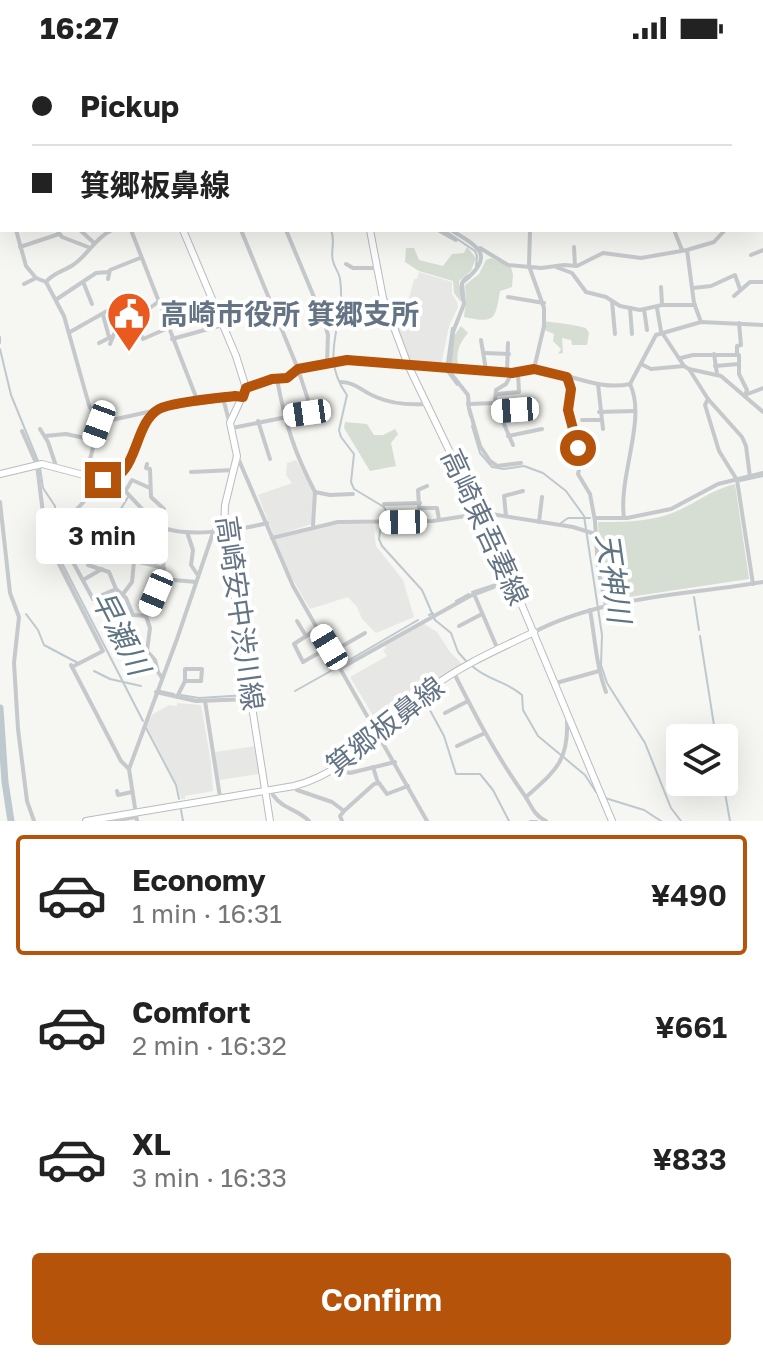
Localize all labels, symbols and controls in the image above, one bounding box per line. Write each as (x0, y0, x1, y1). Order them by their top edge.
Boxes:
text: 16:27 (40, 10, 119, 46)
text: Pickup (80, 88, 179, 124)
text: 箕郷板鼻線 (80, 167, 230, 203)
public building icon: 高崎市役所 箕郷支所 (105, 290, 153, 353)
place label: 高崎市役所 箕郷支所 (160, 297, 419, 330)
car (490, 396, 540, 424)
car (80, 397, 118, 451)
car (282, 398, 332, 428)
route start (560, 430, 596, 466)
street label: 高崎東吾妻線 (435, 444, 536, 610)
route end (85, 462, 121, 498)
callout: 3 min (37, 508, 169, 564)
car (379, 510, 427, 534)
street label: 高崎安中渋川線 (211, 514, 270, 712)
text: 3 min (68, 520, 136, 551)
water label: 天神川 (590, 531, 638, 628)
car (136, 566, 176, 620)
water label: 早瀬川 (84, 584, 159, 683)
car (306, 620, 352, 674)
street label: 箕郷板鼻線 (319, 670, 450, 782)
map controls (666, 724, 738, 796)
button: layers (666, 724, 738, 796)
icon: car (36, 859, 108, 931)
text: Economy (132, 862, 266, 898)
text: ¥490 (651, 877, 727, 913)
text: 1 min · 16:31 (132, 898, 282, 929)
icon: car (36, 991, 108, 1063)
text: Comfort (132, 994, 251, 1030)
text: ¥661 (655, 1009, 727, 1045)
text: 2 min · 16:32 (132, 1030, 287, 1061)
icon: car (36, 1123, 108, 1195)
text: XL (132, 1126, 171, 1162)
text: ¥833 (652, 1141, 727, 1177)
text: 3 min · 16:33 (132, 1162, 287, 1193)
button: Confirm (32, 1253, 731, 1345)

